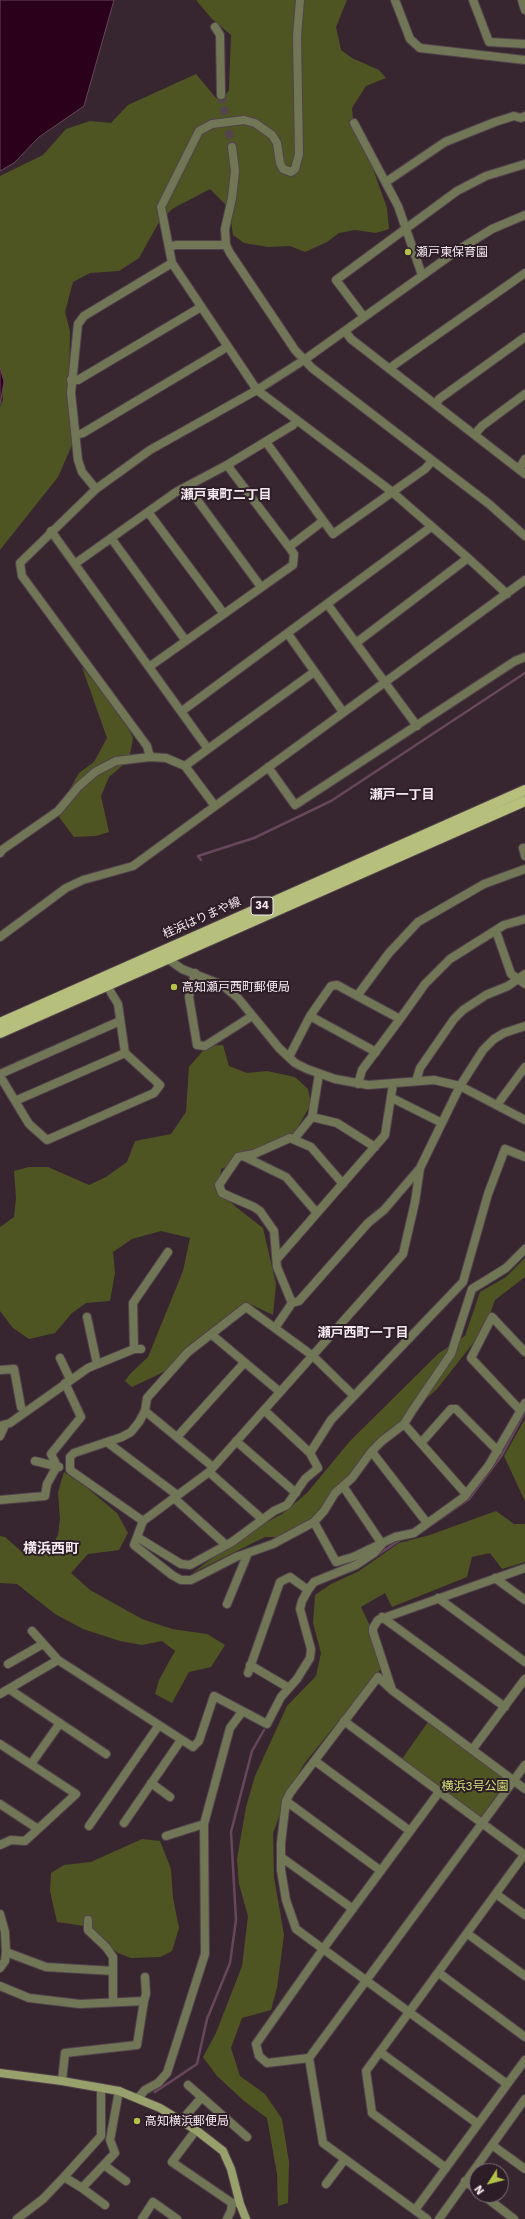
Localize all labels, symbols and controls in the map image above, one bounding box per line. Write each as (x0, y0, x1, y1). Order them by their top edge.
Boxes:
place label: 瀬戸東保育園 (416, 245, 488, 259)
marker: 瀬戸東保育園 (403, 247, 413, 257)
district label: 瀬戸東町二丁目 (181, 487, 271, 503)
district label: 瀬戸一丁目 (370, 787, 434, 803)
street label: 桂浜はりまや線 (161, 894, 243, 942)
road number: 34 (251, 897, 273, 915)
place label: 高知瀬戸西町郵便局 (182, 980, 290, 994)
marker: 高知瀬戸西町郵便局 (169, 982, 179, 992)
district label: 瀬戸西町一丁目 (318, 1325, 408, 1341)
district label: 横浜西町 (23, 1541, 79, 1557)
park label: 横浜3号公園 (442, 1779, 508, 1793)
place label: 高知横浜郵便局 (145, 2114, 229, 2128)
marker: 高知横浜郵便局 (132, 2116, 142, 2126)
north arrow (469, 2163, 509, 2203)
text: N (472, 2183, 487, 2197)

